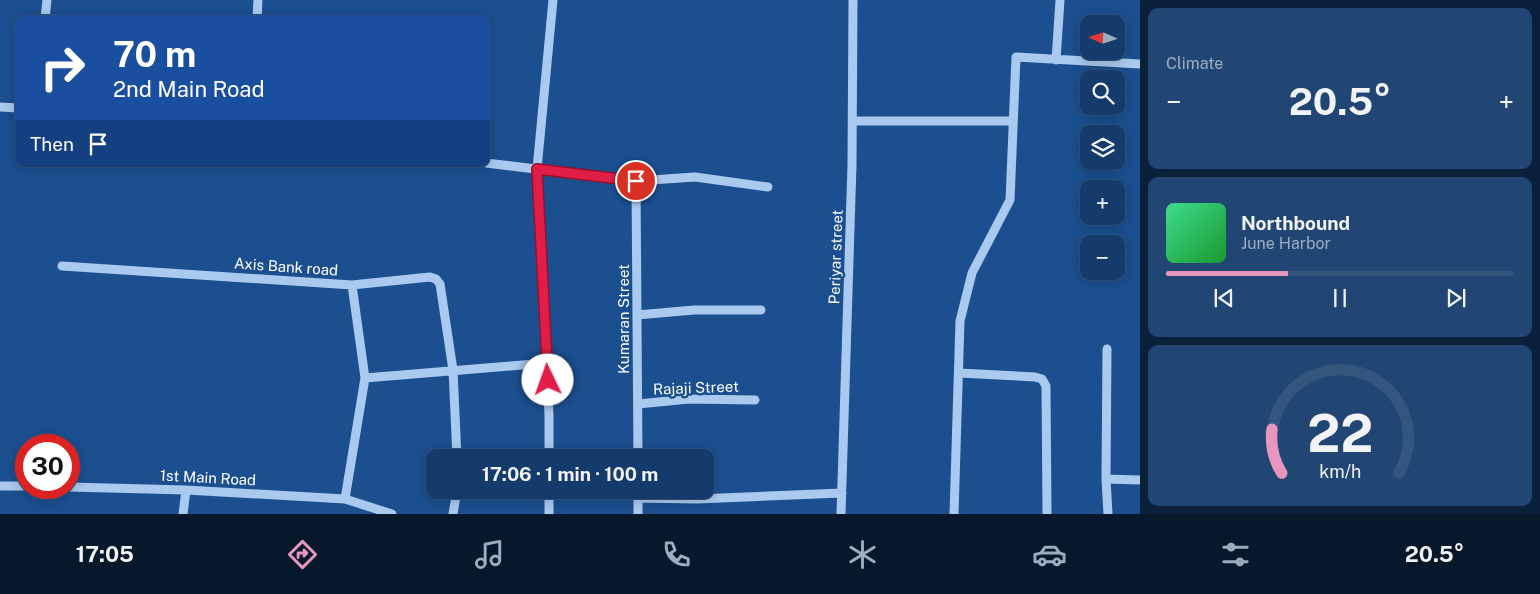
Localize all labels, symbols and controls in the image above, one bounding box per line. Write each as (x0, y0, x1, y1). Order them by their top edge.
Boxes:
north arrow (1080, 15, 1125, 60)
map controls (1080, 15, 1125, 280)
text: 70 m (113, 34, 196, 75)
icon: right (30, 35, 95, 100)
text: Climate (1166, 54, 1223, 73)
button: search (1080, 70, 1125, 115)
text: 2nd Main Road (113, 76, 265, 102)
text: 20.5° (1289, 79, 1391, 124)
text: − (1166, 85, 1182, 118)
text: + (1498, 85, 1514, 118)
button: layers (1080, 125, 1125, 170)
icon: arrive (84, 130, 112, 158)
text: Then (30, 133, 74, 155)
pin (615, 160, 657, 202)
icon: arrive (622, 167, 650, 195)
button: + (1080, 180, 1125, 225)
street label: Periyar street (825, 209, 846, 305)
text: Northbound (1241, 212, 1350, 234)
text: June Harbor (1241, 234, 1331, 253)
button: − (1080, 235, 1125, 280)
street label: Axis Bank road (233, 254, 339, 279)
street label: Kumaran Street (615, 264, 632, 374)
icon: previous (1210, 284, 1238, 312)
icon: pause (1326, 284, 1354, 312)
icon: next (1442, 284, 1470, 312)
position arrow (521, 353, 573, 405)
street label: Rajaji Street (653, 378, 739, 397)
text: 22 (1307, 403, 1373, 464)
speed limit sign: 30 (15, 434, 80, 499)
text: km/h (1319, 461, 1361, 482)
text: 17:06 · 1 min · 100 m (482, 463, 658, 485)
street label: 1st Main Road (160, 466, 256, 489)
icon: directions (285, 537, 320, 572)
icon: music (472, 537, 507, 572)
icon: phone (659, 537, 694, 572)
icon: climate (845, 537, 880, 572)
icon: car (1032, 537, 1067, 572)
icon: filters (1218, 537, 1253, 572)
text: 17:05 (76, 541, 134, 567)
text: 20.5° (1405, 541, 1464, 567)

